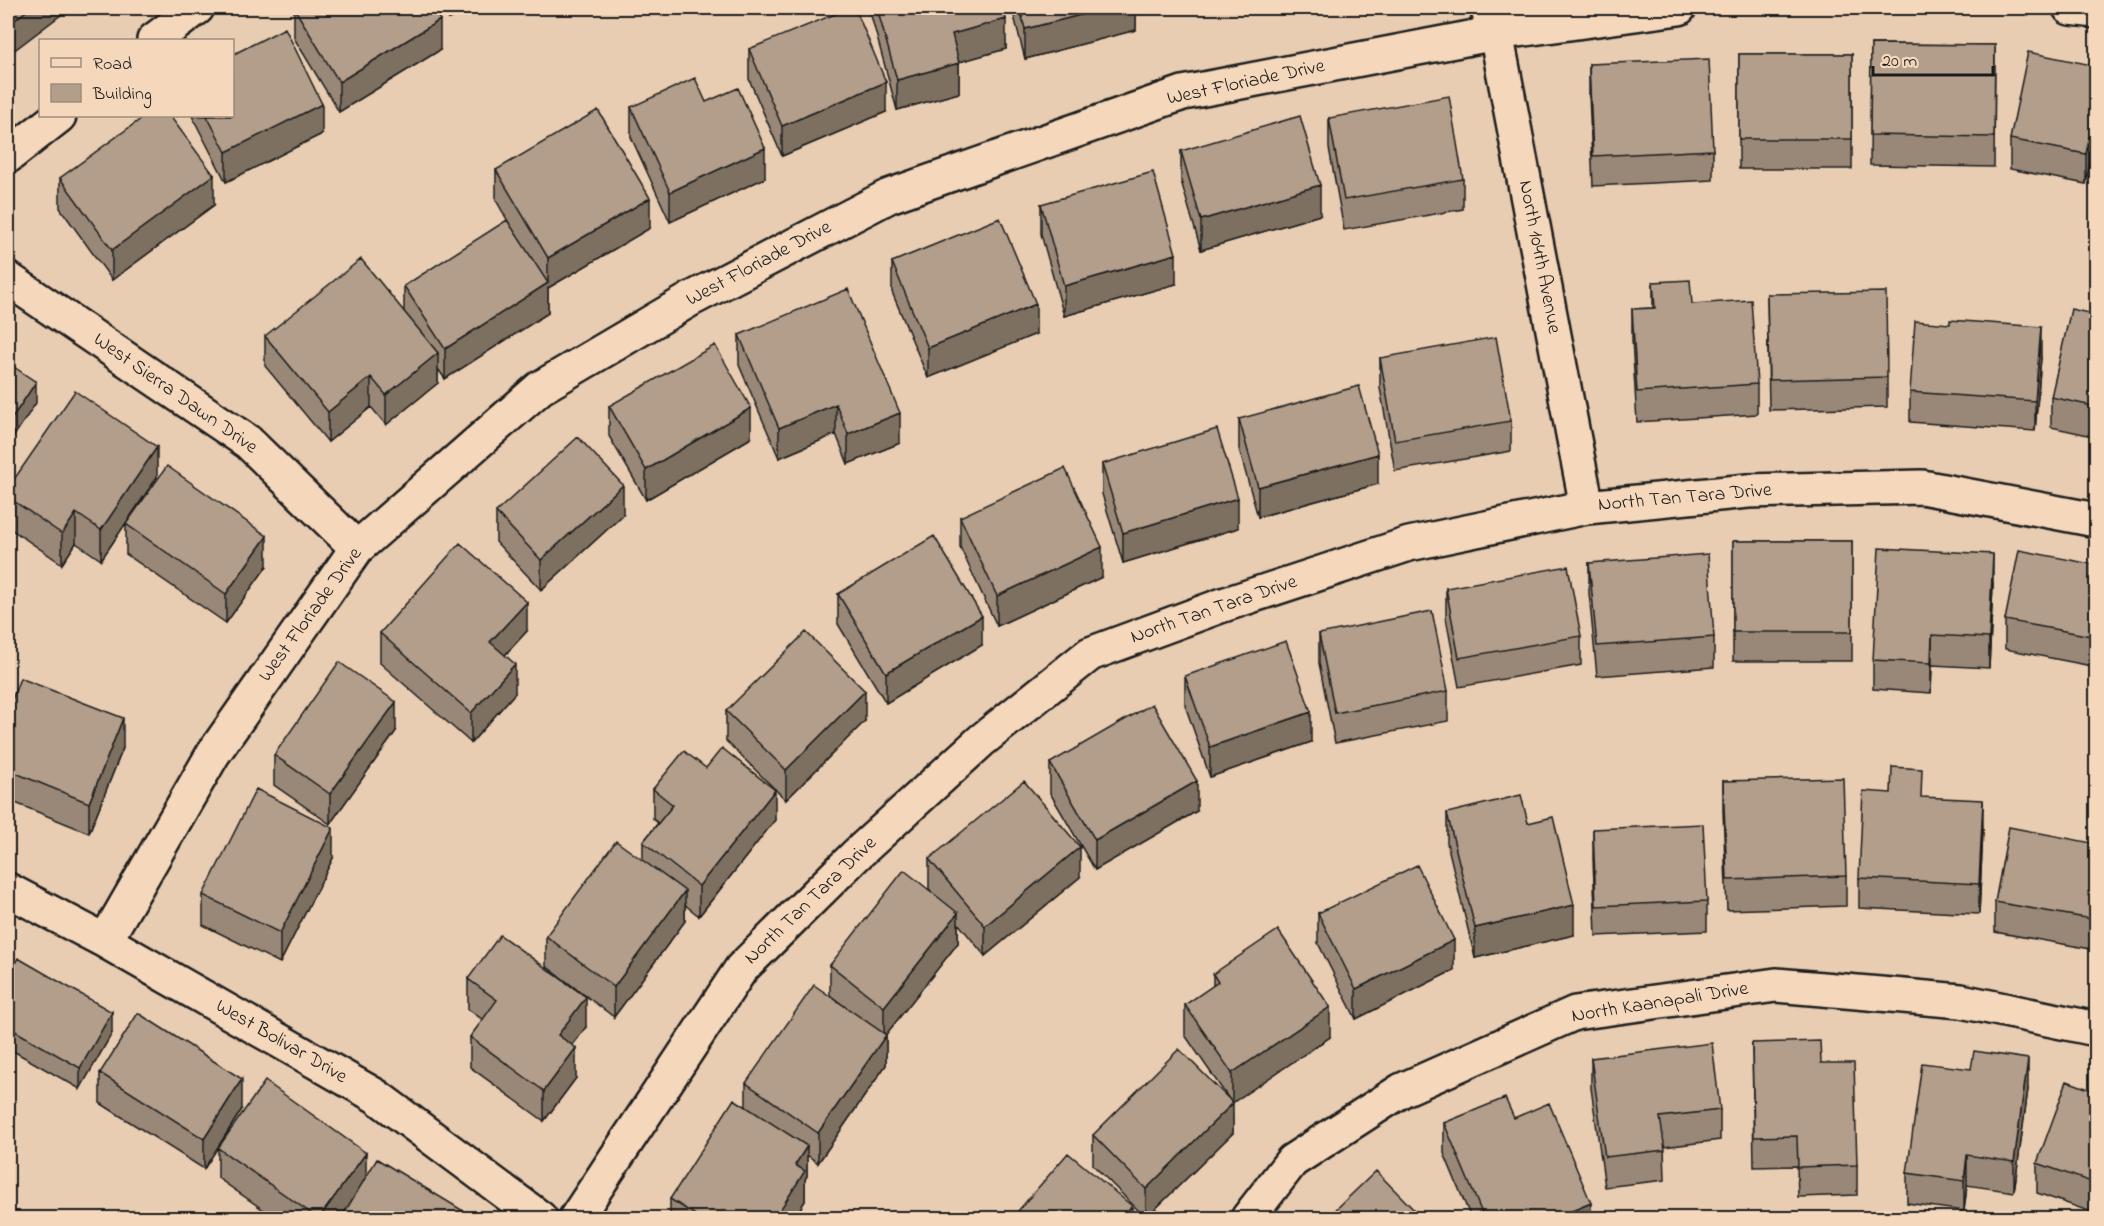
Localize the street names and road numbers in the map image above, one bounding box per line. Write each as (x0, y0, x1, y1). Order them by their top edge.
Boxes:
street label: West Floriade Drive (1164, 52, 1328, 114)
street label: North 104th Avenue (1510, 178, 1568, 336)
street label: West Floriade Drive (681, 213, 837, 315)
street label: West Sierra Dawn Drive (87, 326, 263, 462)
street label: North Tan Tara Drive (1597, 476, 1773, 520)
street label: West Floriade Drive (252, 541, 370, 689)
street label: North Tan Tara Drive (1127, 568, 1301, 652)
street label: North Tan Tara Drive (738, 830, 884, 972)
street label: North Kaanapali Drive (1569, 975, 1751, 1031)
street label: West Bolivar Drive (210, 992, 352, 1092)

